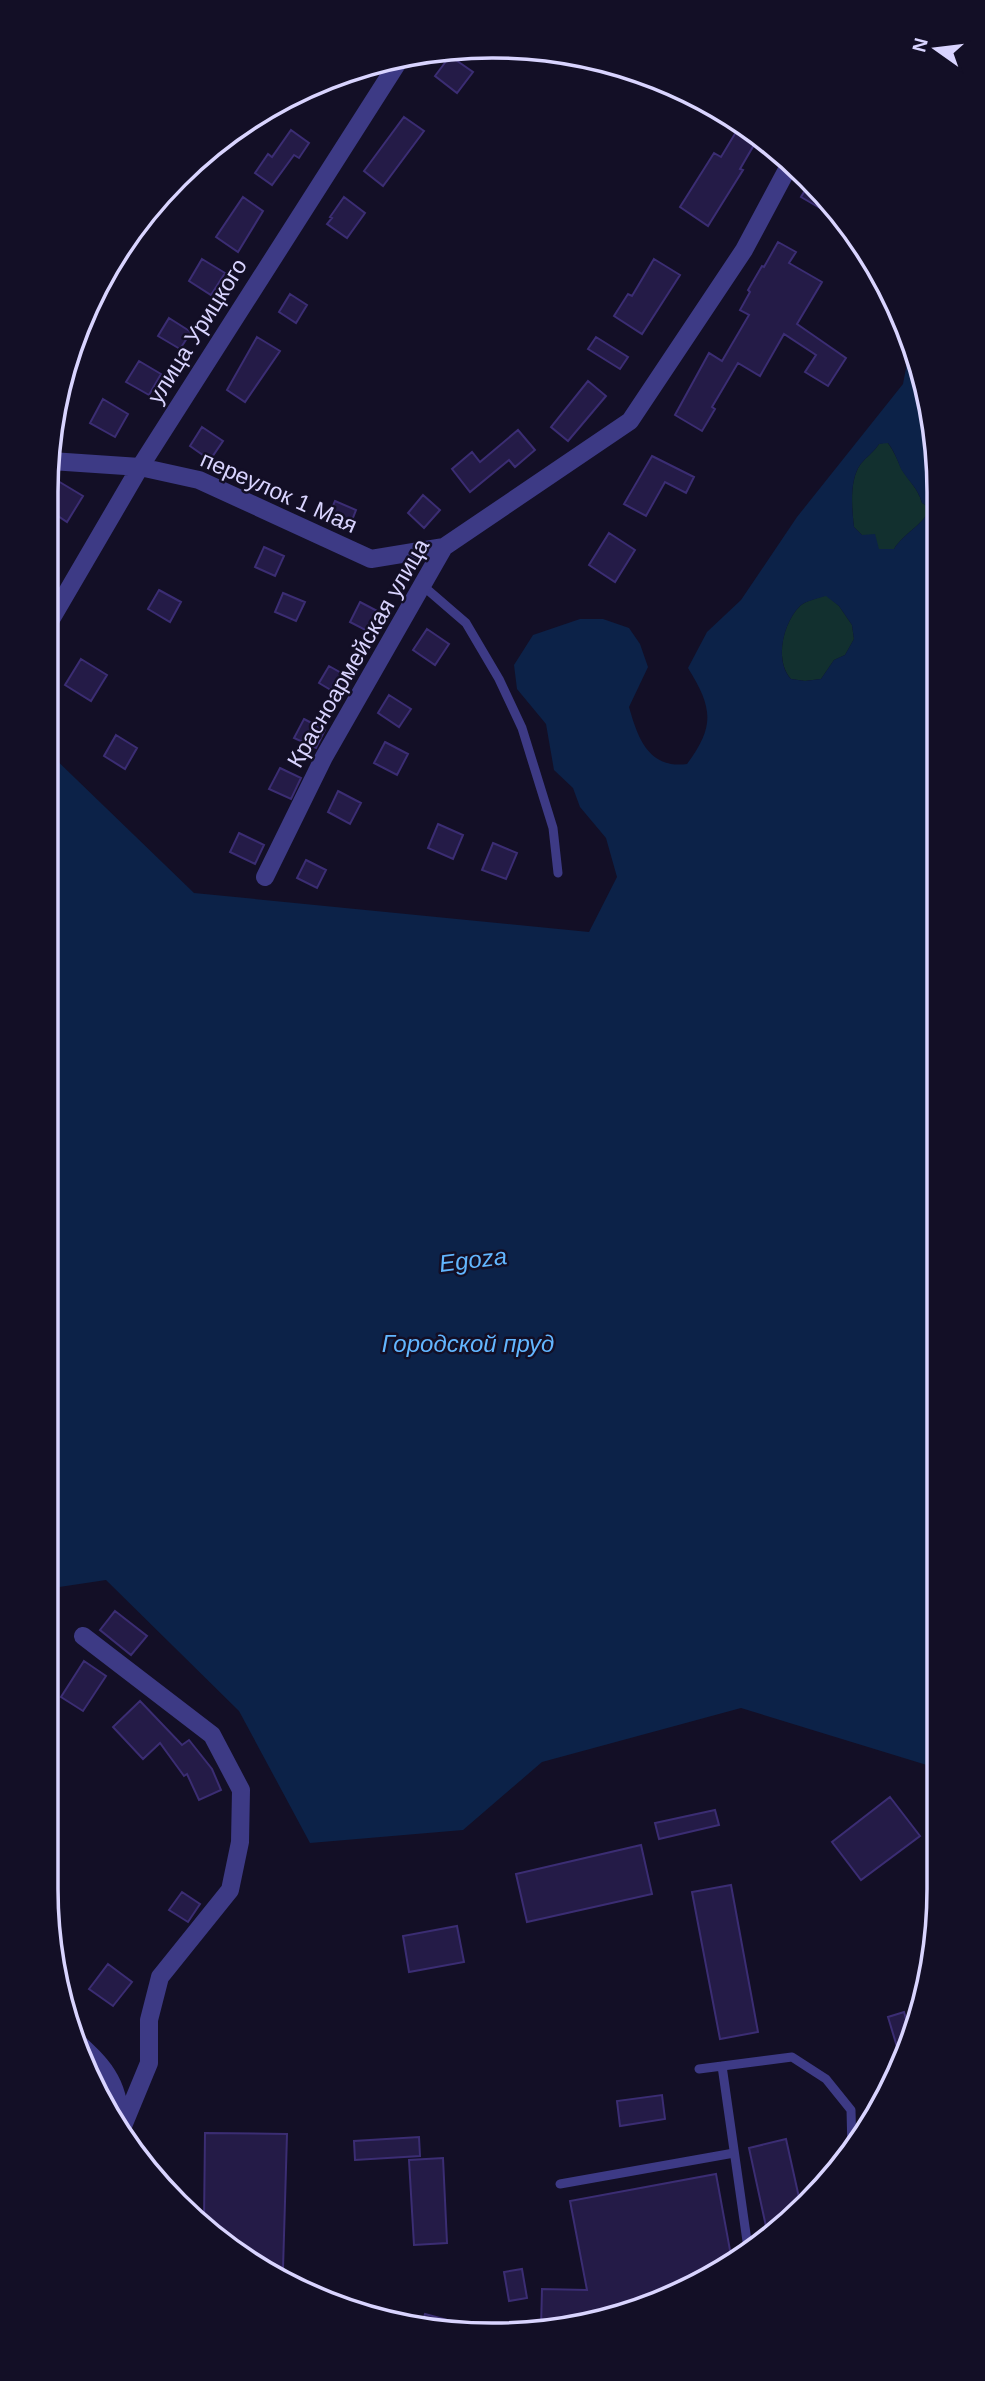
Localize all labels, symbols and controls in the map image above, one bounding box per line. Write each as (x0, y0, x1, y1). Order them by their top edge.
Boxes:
north arrow (901, 14, 971, 84)
text: N (908, 36, 932, 54)
street label: улица Урицкого (142, 254, 252, 408)
street label: переулок 1 Мая (197, 446, 361, 538)
street label: Красноармейская улица (282, 534, 434, 772)
water label: Egoza (438, 1242, 508, 1277)
water label: Городской пруд (382, 1330, 554, 1357)

